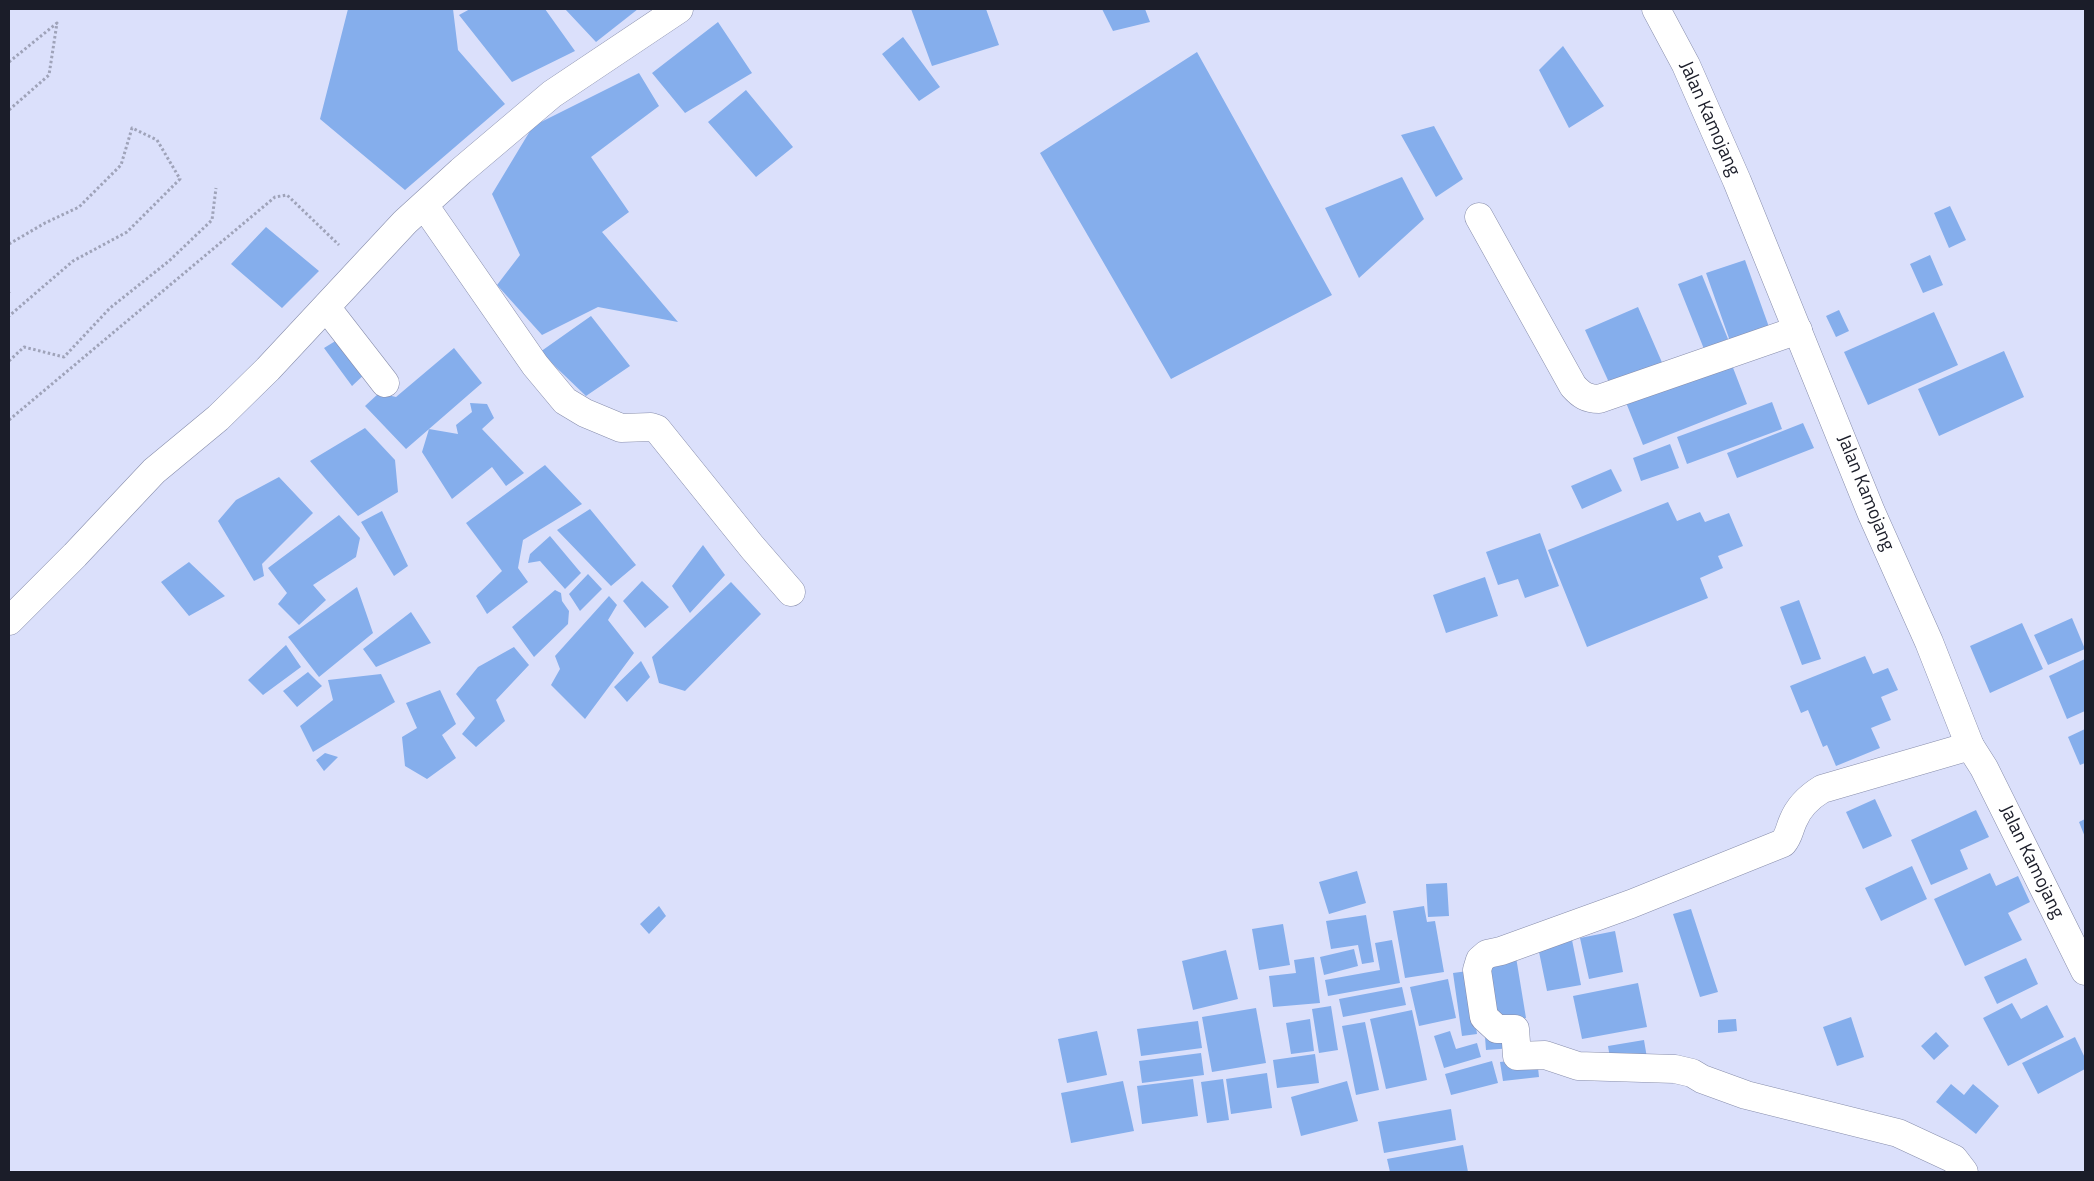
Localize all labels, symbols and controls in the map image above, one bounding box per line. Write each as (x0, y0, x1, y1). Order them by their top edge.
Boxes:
street label: Jalan Kamojang (1674, 58, 1744, 180)
street label: Jalan Kamojang (1831, 432, 1899, 554)
street label: Jalan Kamojang (1994, 802, 2068, 922)

